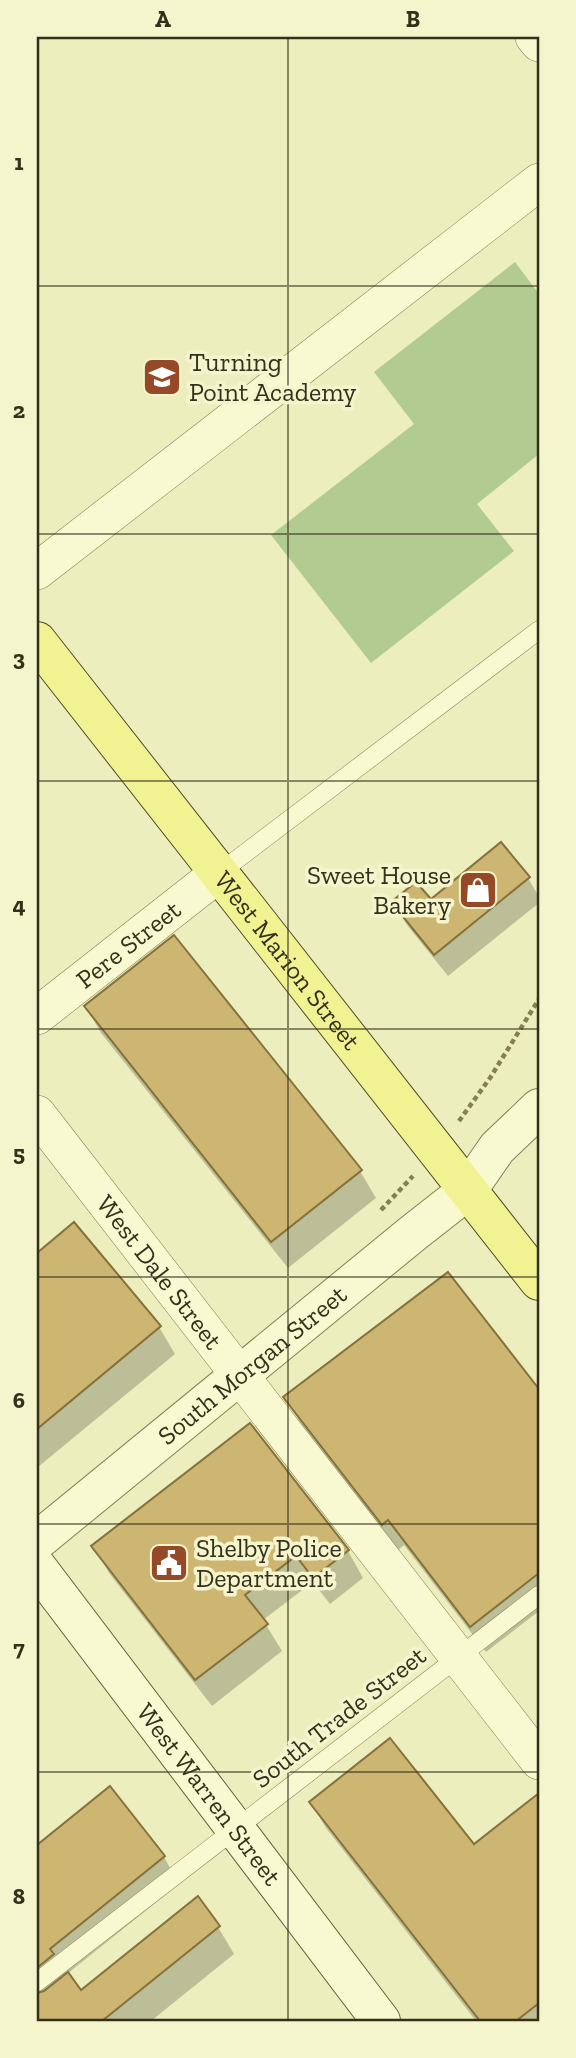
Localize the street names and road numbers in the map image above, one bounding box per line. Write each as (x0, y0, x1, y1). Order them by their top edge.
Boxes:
street label: West Marion Street (208, 865, 368, 1057)
street label: Pere Street (69, 893, 187, 995)
street label: West Dale Street (90, 1188, 230, 1356)
street label: South Morgan Street (151, 1278, 353, 1452)
street label: South Trade Street (246, 1639, 432, 1795)
street label: West Warren Street (130, 1697, 289, 1892)

